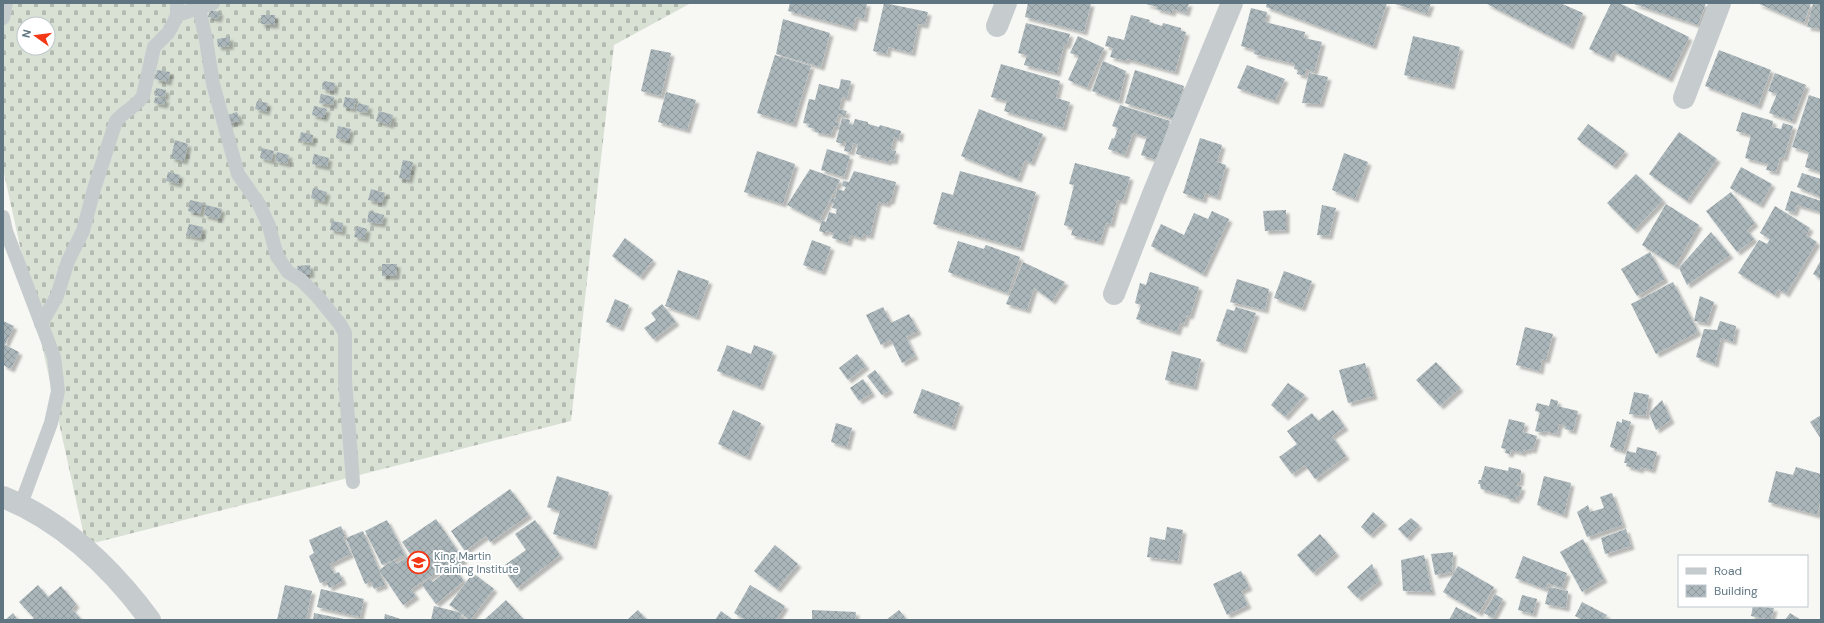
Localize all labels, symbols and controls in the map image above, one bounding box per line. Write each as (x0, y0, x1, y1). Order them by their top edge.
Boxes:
north arrow (16, 16, 56, 56)
text: N (19, 28, 34, 39)
school or university icon: King Martin Training Institute (406, 549, 432, 575)
place label: King Martin Training Institute (434, 549, 519, 576)
legend (1678, 555, 1808, 607)
text: Road (1714, 563, 1742, 579)
text: Building (1714, 583, 1758, 599)

